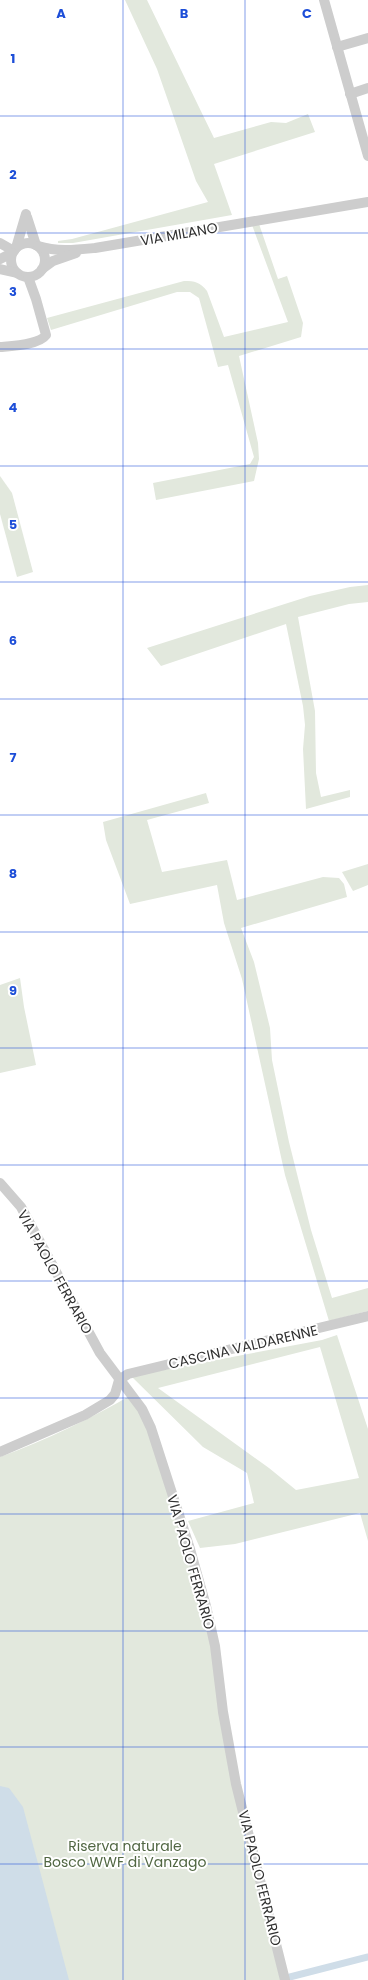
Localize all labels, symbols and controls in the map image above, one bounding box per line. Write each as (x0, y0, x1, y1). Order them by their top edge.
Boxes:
text: A (56, 4, 66, 23)
text: B (180, 4, 189, 23)
text: C (302, 4, 312, 23)
text: 1 (11, 49, 15, 68)
text: 2 (9, 165, 17, 184)
street label: VIA MILANO (139, 217, 219, 251)
text: 3 (9, 282, 17, 301)
text: 4 (9, 398, 18, 417)
text: 5 (9, 515, 17, 534)
text: 6 (9, 631, 17, 650)
text: 7 (10, 748, 17, 767)
text: 8 (9, 864, 17, 883)
text: 9 (9, 981, 17, 1000)
street label: VIA PAOLO FERRARIO (13, 1206, 97, 1338)
street label: CASCINA VALDARENNE (166, 1320, 320, 1374)
street label: VIA PAOLO FERRARIO (162, 1492, 220, 1632)
street label: VIA PAOLO FERRARIO (233, 1808, 287, 1948)
park label: Riserva naturale Bosco WWF di Vanzago (44, 1836, 207, 1872)

